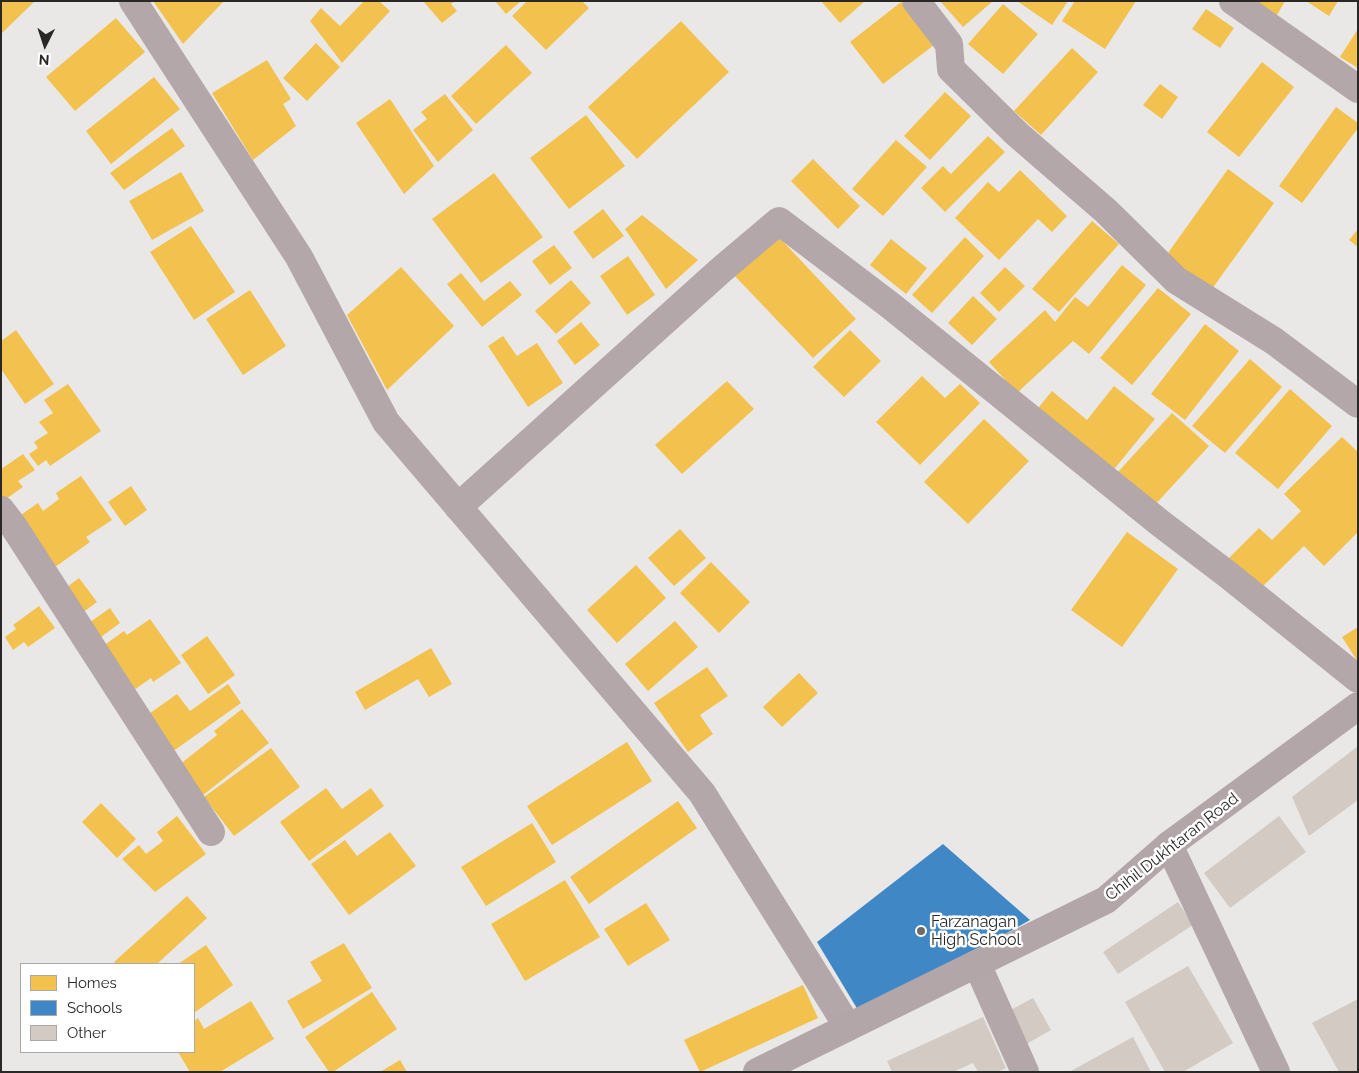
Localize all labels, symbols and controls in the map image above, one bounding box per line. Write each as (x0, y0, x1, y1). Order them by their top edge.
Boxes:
north arrow (20, 20, 70, 70)
text: N (38, 52, 50, 68)
street label: Chihil Dukhtaran Road (1102, 789, 1242, 905)
place label: Farzanagan High School (931, 912, 1021, 950)
marker: Farzanagan High School (915, 925, 927, 937)
legend (20, 963, 195, 1053)
text: Homes (67, 974, 117, 992)
text: Schools (67, 999, 122, 1017)
text: Other (67, 1024, 106, 1042)

